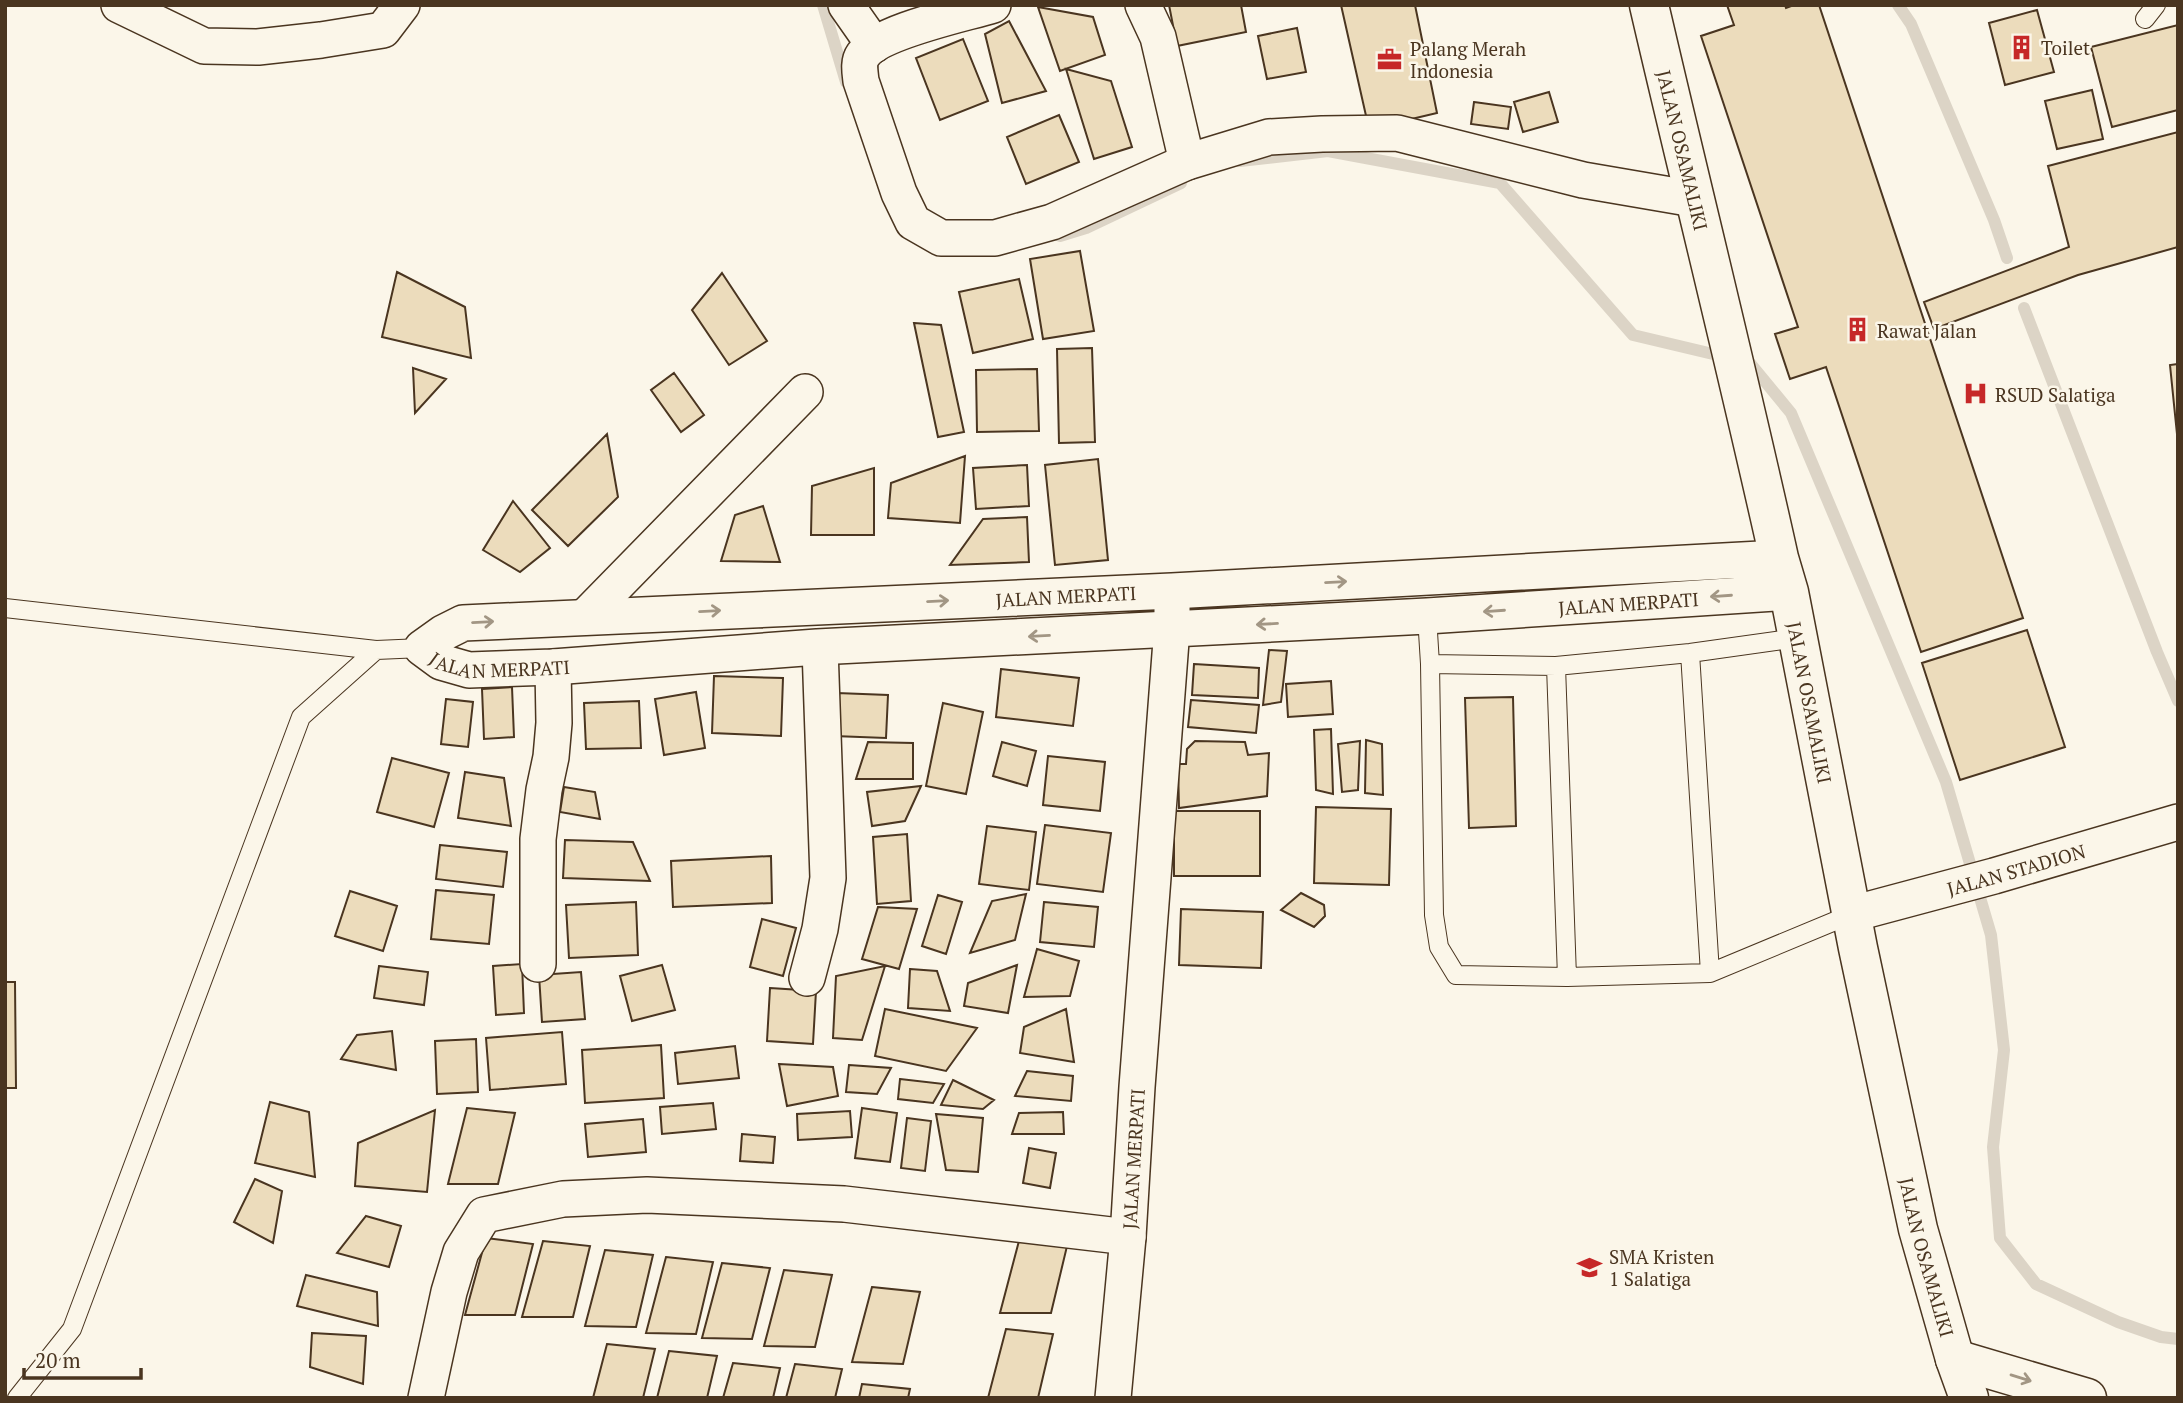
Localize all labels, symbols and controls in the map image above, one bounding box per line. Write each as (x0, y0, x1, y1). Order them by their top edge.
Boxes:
building icon: Toilet (2007, 33, 2035, 61)
place label: Toilet (2041, 35, 2090, 60)
place label: Palang Merah Indonesia (1410, 36, 1526, 83)
office icon: Palang Merah Indonesia (1376, 45, 1404, 73)
street label: JALAN OSAMALIKI (1652, 67, 1715, 233)
building icon: Rawat Jalan (1843, 316, 1871, 344)
place label: Rawat Jalan (1877, 318, 1976, 343)
hospital icon: RSUD Salatiga (1961, 380, 1989, 408)
place label: RSUD Salatiga (1995, 382, 2116, 407)
one-way arrow (1324, 575, 1347, 588)
street label: JALAN MERPATI (995, 580, 1137, 612)
street label: JALAN MERPATI (1557, 586, 1700, 620)
one-way arrow (1710, 590, 1732, 603)
one-way arrow (926, 595, 949, 608)
one-way arrow (699, 605, 722, 618)
one-way arrow (1482, 605, 1505, 618)
one-way arrow (471, 615, 494, 628)
one-way arrow (1255, 617, 1278, 630)
street label: JALAN OSAMALIKI (1783, 619, 1838, 785)
one-way arrow (1029, 630, 1051, 643)
street label: JALAN MERPATI (425, 645, 571, 683)
street label: JALAN STADION (1944, 837, 2088, 901)
street label: JALAN MERPATI (1116, 1088, 1149, 1230)
street label: JALAN OSAMALIKI (1895, 1175, 1961, 1340)
place label: SMA Kristen 1 Salatiga (1609, 1244, 1714, 1291)
school or university icon: SMA Kristen 1 Salatiga (1575, 1253, 1603, 1281)
scale bar (24, 1336, 142, 1380)
text: 20 m (35, 1346, 81, 1374)
one-way arrow (2009, 1373, 2031, 1386)

